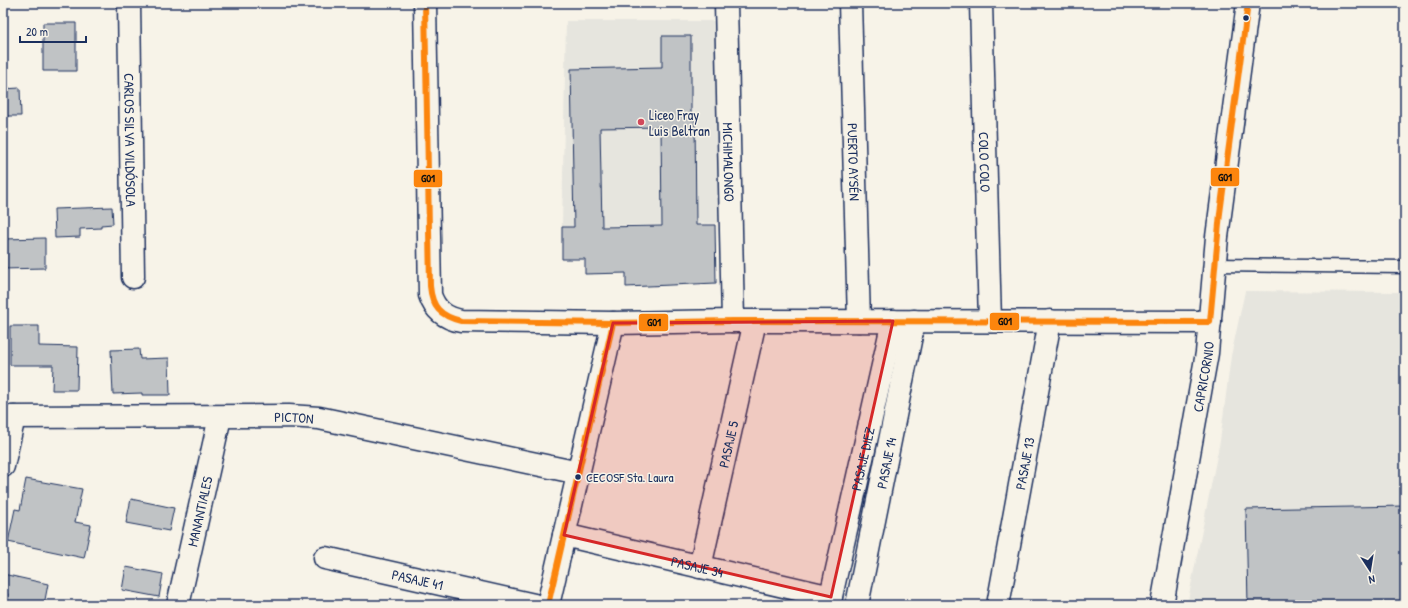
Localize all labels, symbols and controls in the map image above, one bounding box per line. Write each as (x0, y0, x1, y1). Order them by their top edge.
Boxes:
unlabelled marker (1241, 13, 1251, 23)
scale bar (20, 18, 86, 44)
text: 20 m (26, 23, 48, 40)
street label: CARLOS SILVA VILDÓSOLA (121, 73, 141, 207)
place label: Liceo Fray Luis Beltran (649, 105, 710, 140)
marker: Liceo Fray Luis Beltran (636, 117, 646, 127)
street label: MICHIMALONGO (719, 122, 740, 202)
street label: PUERTO AYSÉN (844, 123, 865, 201)
street label: COLO COLO (975, 132, 996, 193)
line badge: G01 (1210, 167, 1240, 187)
line badge: G01 (413, 169, 443, 188)
text: G01 (1218, 170, 1232, 184)
text: G01 (421, 171, 435, 185)
line badge: G01 (989, 312, 1020, 331)
line badge: G01 (638, 313, 669, 332)
text: G01 (998, 314, 1012, 328)
text: G01 (647, 315, 661, 329)
street label: CAPRICORNIO (1187, 340, 1217, 413)
street label: PICTON (274, 406, 314, 427)
street label: PASAJE 5 (713, 419, 742, 469)
street label: PASAJE DIEZ (846, 425, 878, 492)
street label: PASAJE 14 (871, 436, 900, 490)
street label: PASAJE 13 (1010, 436, 1038, 491)
place label: CECOSF Sta. Laura (586, 468, 674, 486)
marker: CECOSF Sta. Laura (573, 472, 583, 482)
street label: MANANTIALES (182, 474, 216, 548)
north arrow (1350, 550, 1390, 590)
street label: PASAJE 34 (669, 551, 725, 581)
street label: PASAJE 41 (390, 564, 445, 594)
text: N (1368, 572, 1376, 587)

